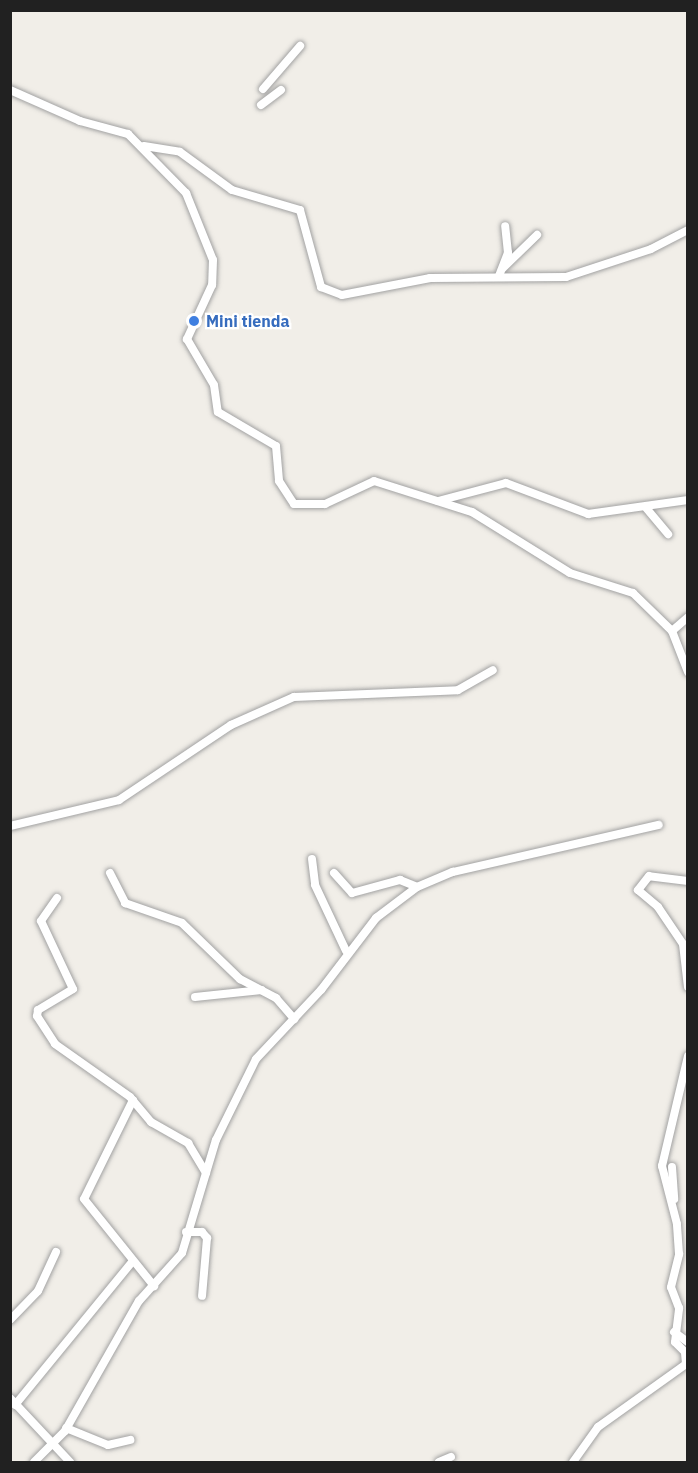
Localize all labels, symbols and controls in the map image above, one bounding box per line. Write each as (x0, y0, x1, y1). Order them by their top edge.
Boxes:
place label: Mini tienda (206, 311, 290, 331)
marker: Mini tienda (187, 314, 201, 328)

